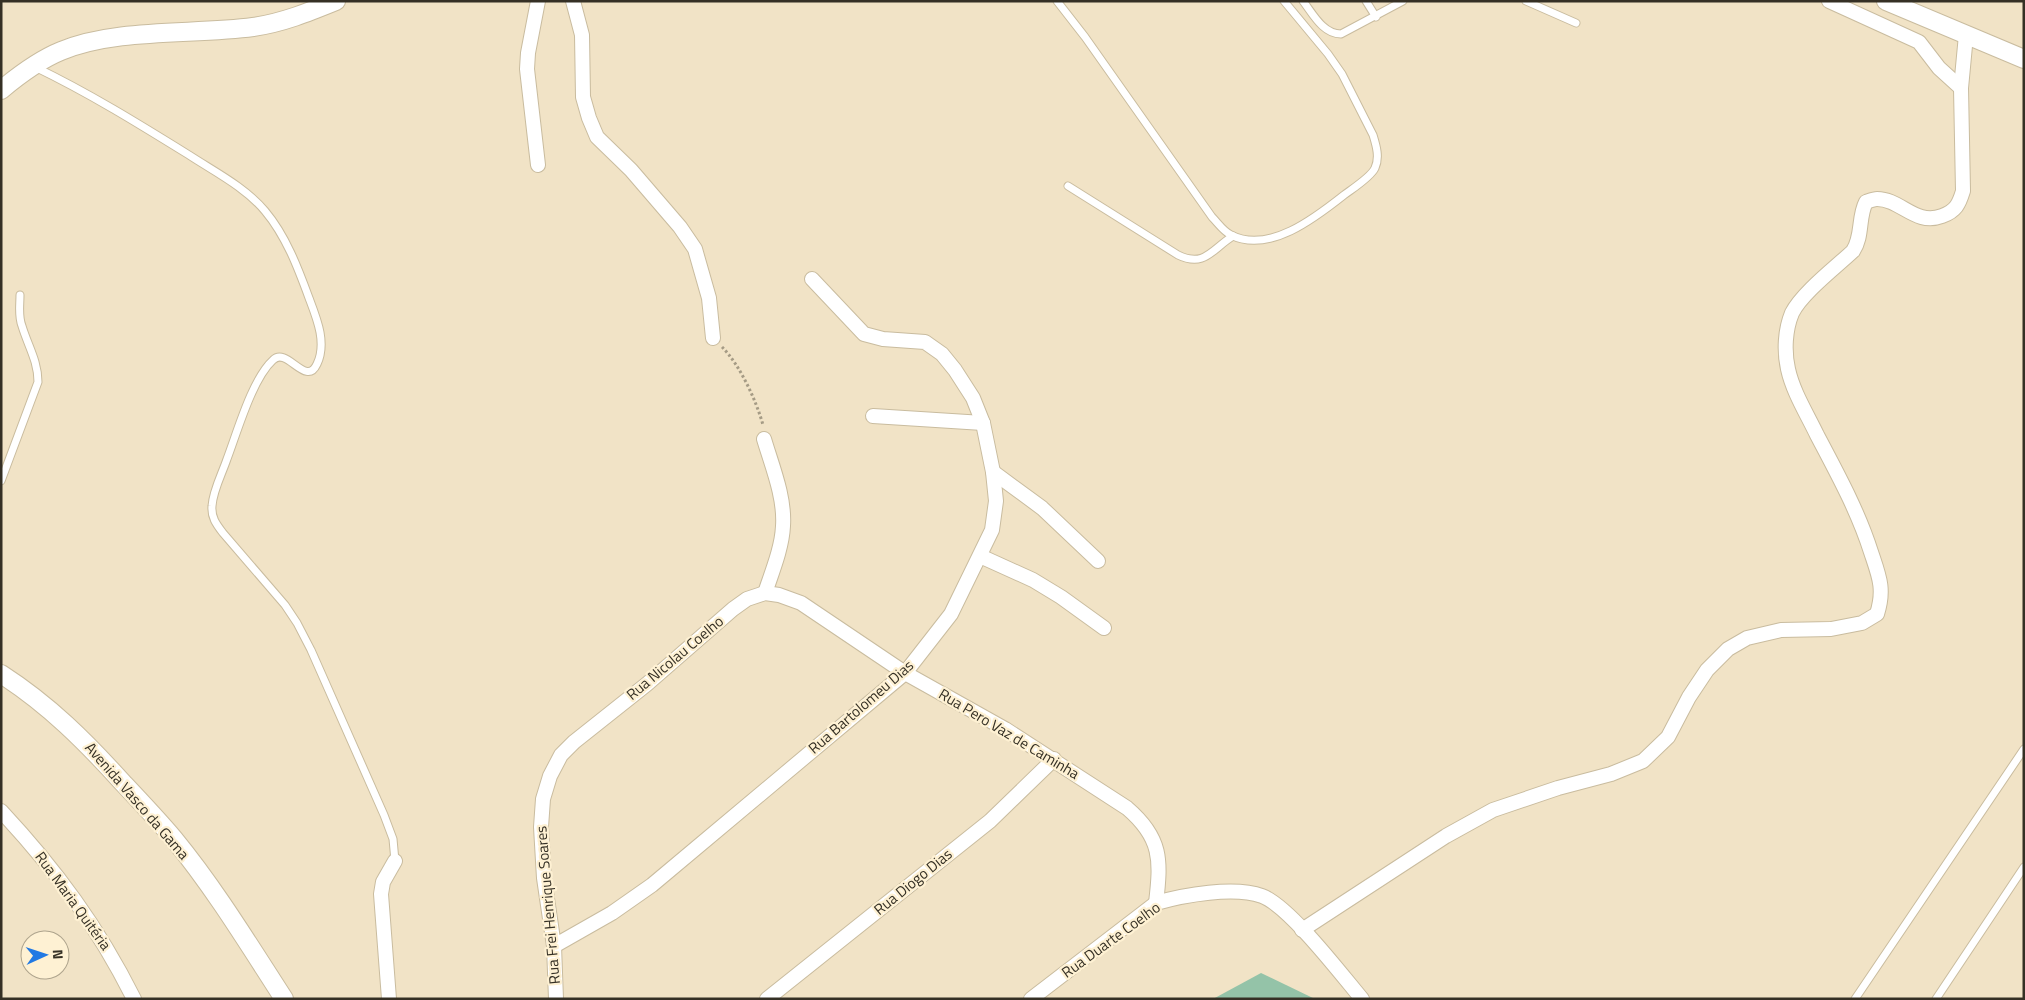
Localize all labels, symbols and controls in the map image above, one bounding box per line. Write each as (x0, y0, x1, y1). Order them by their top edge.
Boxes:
street label: Rua Nicolau Coelho (621, 610, 728, 705)
street label: Rua Bartolomeu Dias (803, 654, 919, 759)
street label: Rua Pero Vaz de Caminha (935, 682, 1084, 785)
street label: Avenida Vasco da Gama (80, 737, 195, 865)
street label: Rua Frei Henrique Soares (529, 825, 566, 985)
street label: Rua Diogo Dias (868, 843, 957, 921)
street label: Rua Maria Quitéria (30, 846, 117, 955)
street label: Rua Duarte Coelho (1056, 896, 1165, 983)
north arrow (20, 930, 70, 980)
text: N (48, 949, 69, 960)

